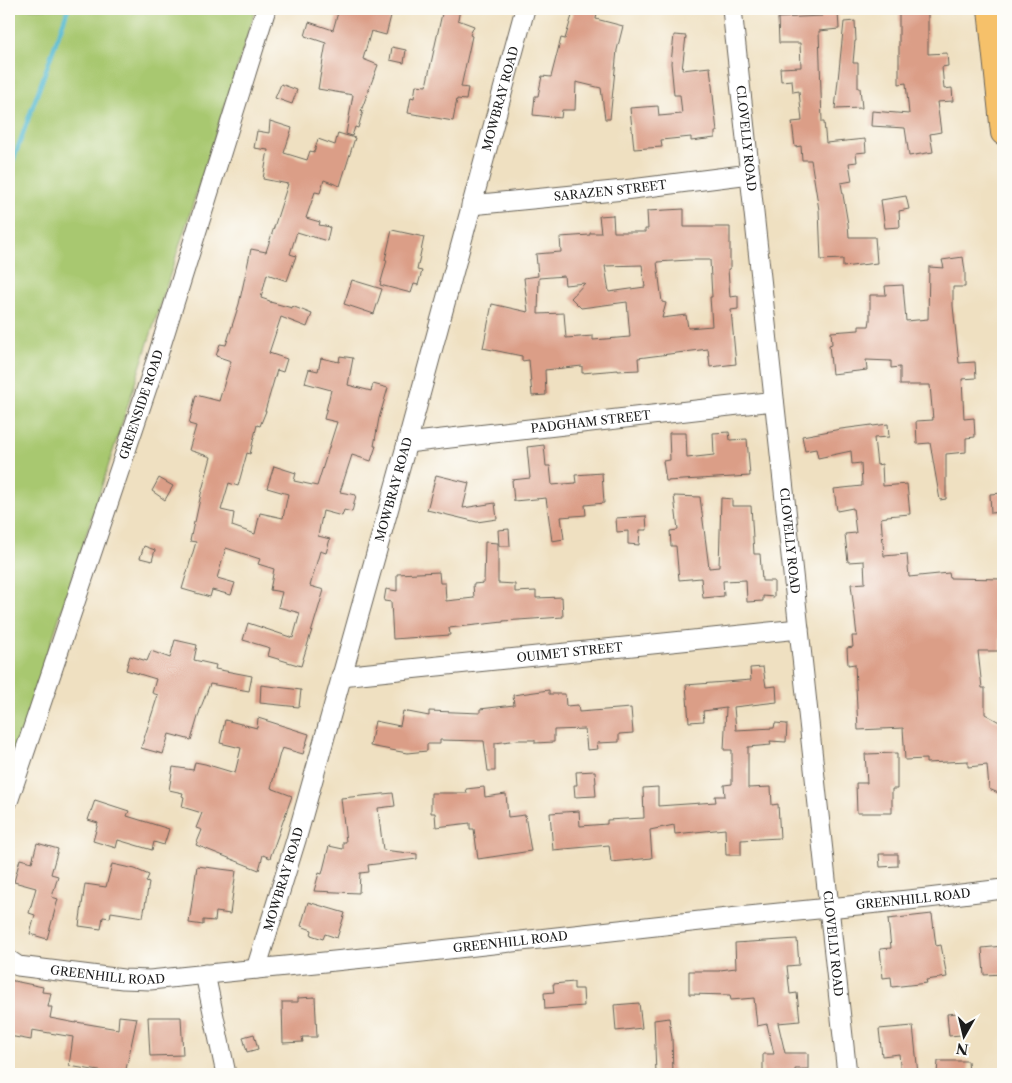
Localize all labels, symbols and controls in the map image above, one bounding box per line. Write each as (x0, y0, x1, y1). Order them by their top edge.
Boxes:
street label: MOWBRAY ROAD (479, 44, 522, 153)
street label: CLOVELLY ROAD (733, 84, 760, 192)
street label: SARAZEN STREET (553, 177, 668, 204)
street label: GREENSIDE ROAD (116, 348, 166, 461)
street label: PADGHAM STREET (530, 407, 652, 436)
street label: MOWBRAY ROAD (372, 435, 415, 543)
street label: CLOVELLY ROAD (777, 487, 803, 595)
street label: OUIMET STREET (516, 639, 624, 665)
street label: MOWBRAY ROAD (260, 825, 306, 933)
street label: GREENHILL ROAD (855, 885, 971, 912)
street label: CLOVELLY ROAD (820, 890, 847, 998)
street label: GREENHILL ROAD (452, 928, 569, 955)
street label: GREENHILL ROAD (49, 962, 166, 987)
north arrow (940, 1010, 990, 1060)
text: N (955, 1039, 969, 1059)

